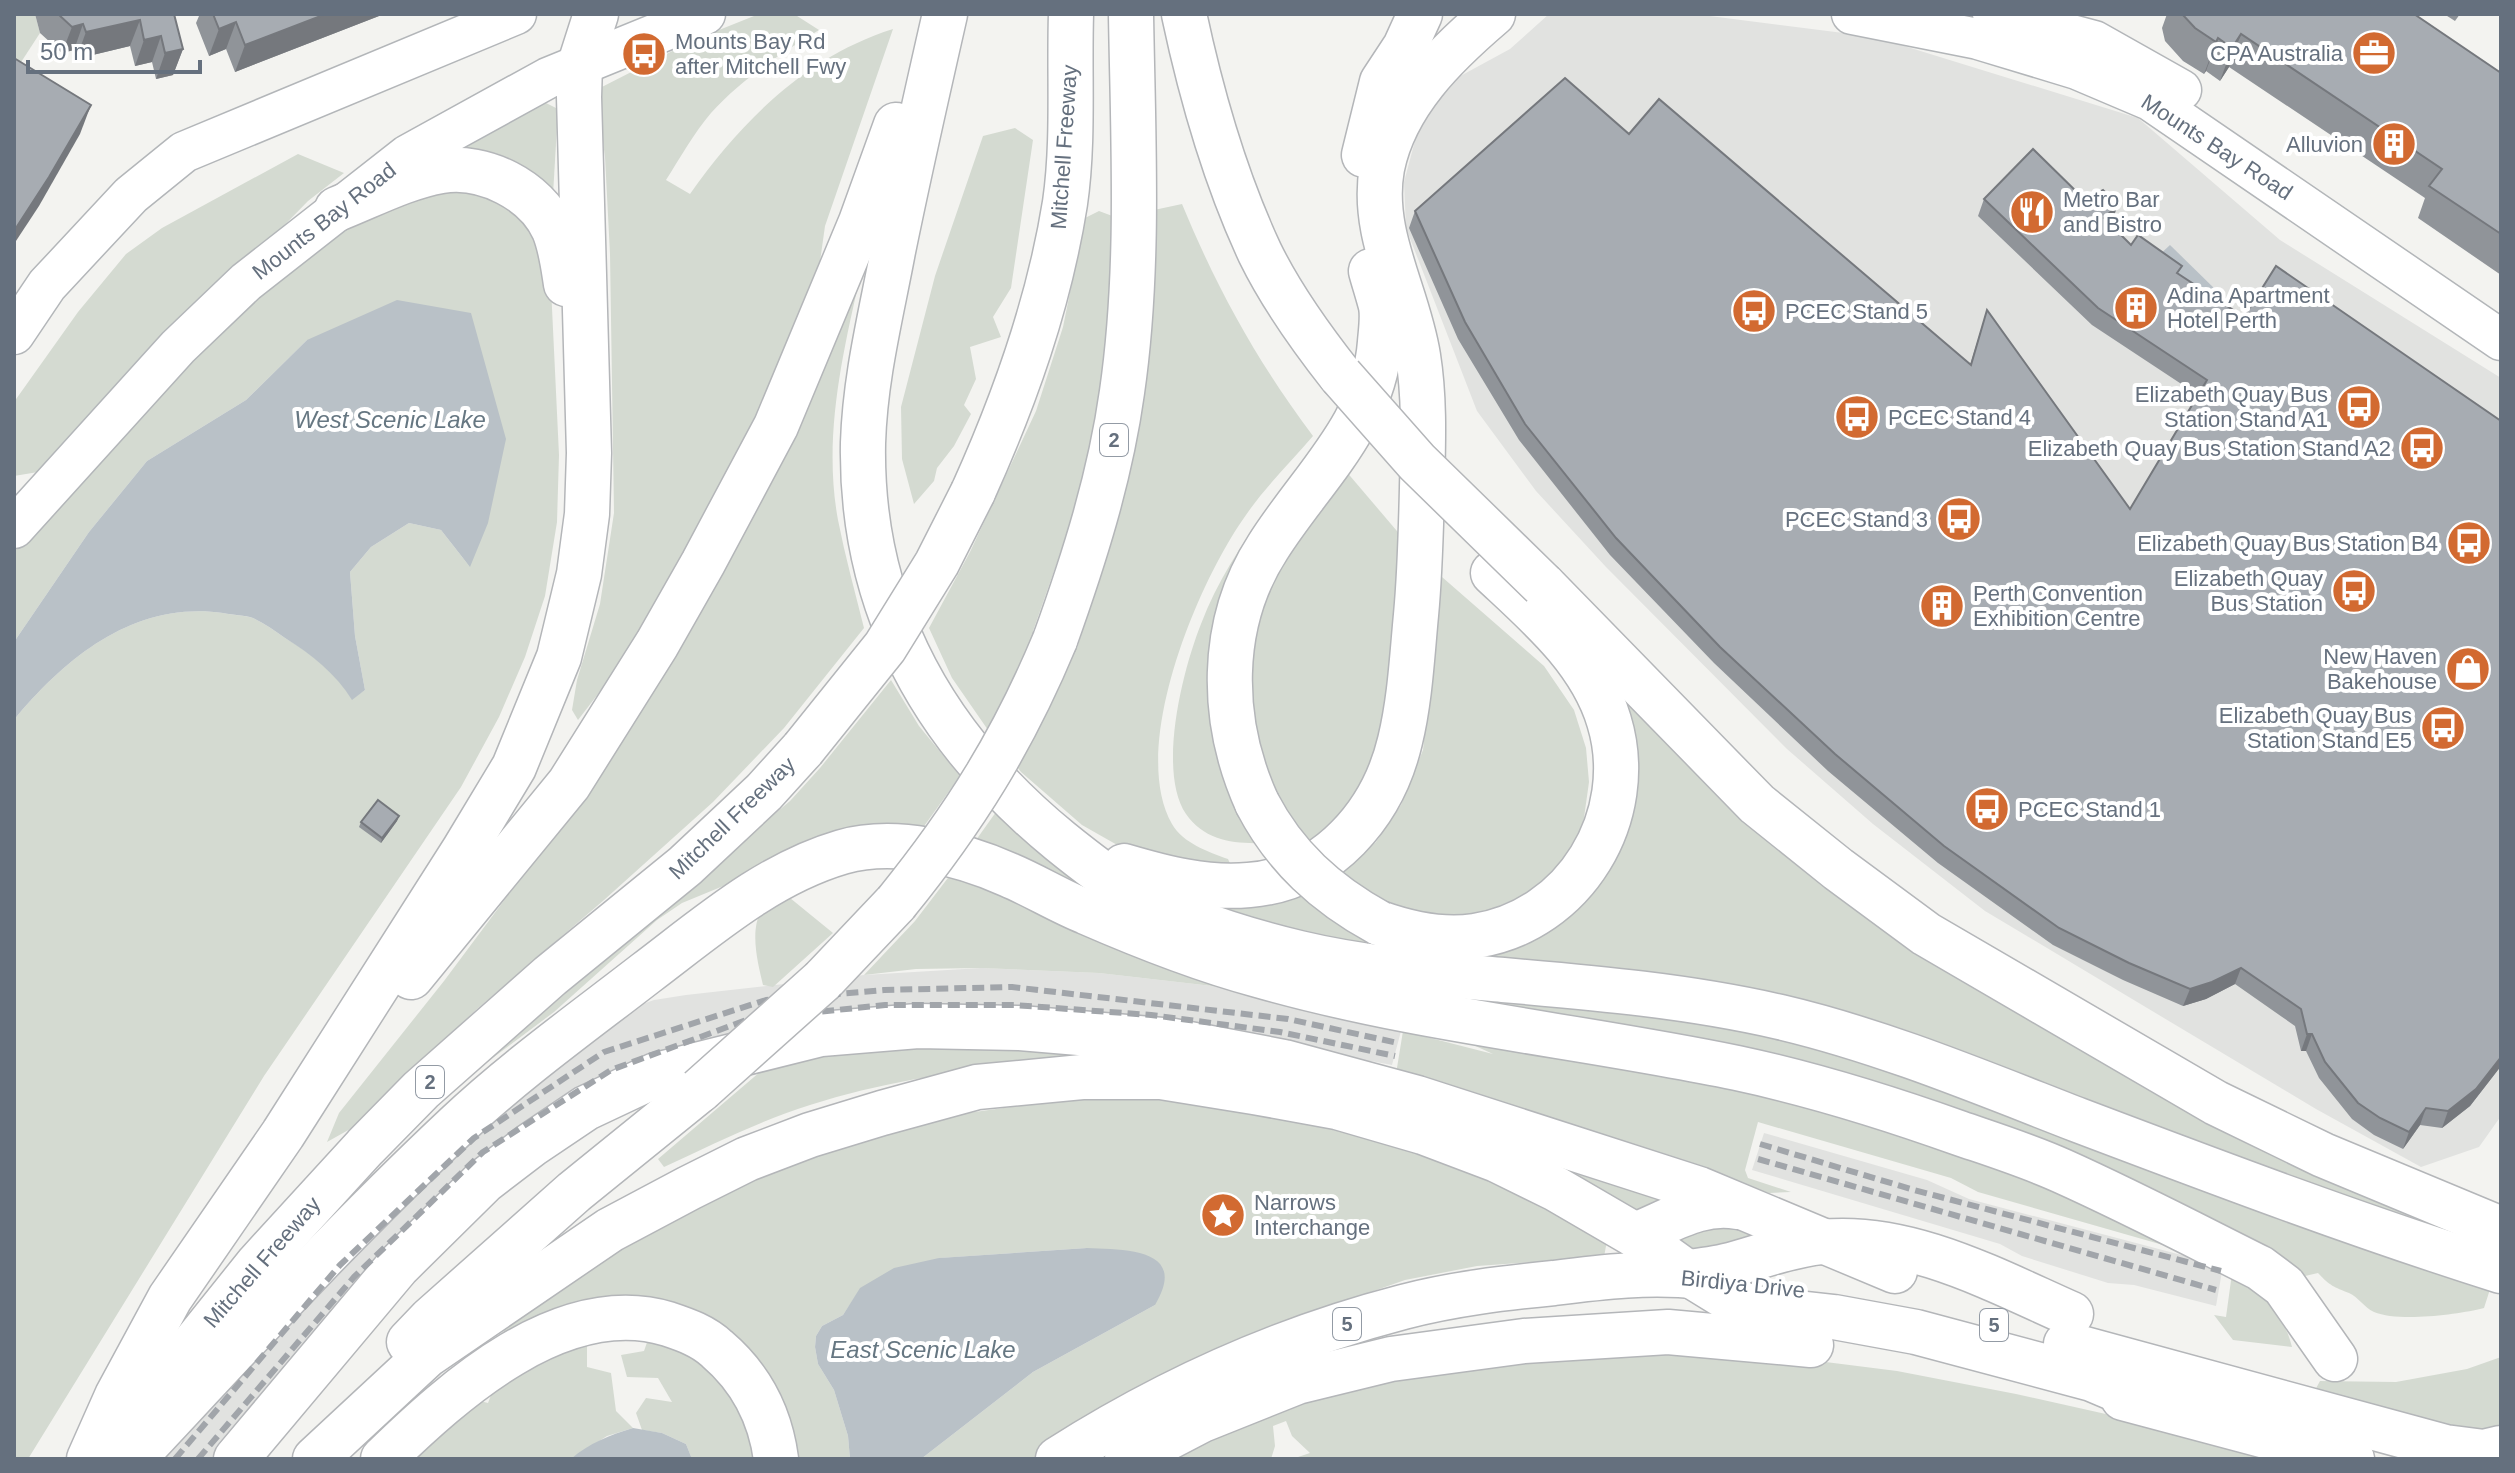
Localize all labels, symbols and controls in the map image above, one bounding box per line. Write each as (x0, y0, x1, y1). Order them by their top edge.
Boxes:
scale bar (28, 24, 200, 74)
place label: Mounts Bay Rd after Mitchell Fwy (675, 29, 846, 79)
office icon: CPA Australia (2350, 29, 2398, 77)
bus stop icon: Mounts Bay Rd after Mitchell Fwy (620, 30, 668, 78)
text: 50 m (40, 38, 93, 65)
place label: CPA Australia (2210, 41, 2344, 66)
street label: Mitchell Freeway (1046, 64, 1082, 230)
street label: Mounts Bay Road (2137, 89, 2297, 205)
building icon: Alluvion (2370, 120, 2418, 168)
place label: Alluvion (2286, 132, 2363, 157)
street label: Mounts Bay Road (247, 157, 401, 285)
place label: Metro Bar and Bistro (2063, 187, 2162, 237)
restaurant icon: Metro Bar and Bistro (2008, 188, 2056, 236)
place label: Adina Apartment Hotel Perth (2167, 283, 2330, 333)
building icon: Adina Apartment Hotel Perth (2112, 284, 2160, 332)
bus stop icon: PCEC Stand 5 (1730, 287, 1778, 335)
place label: PCEC Stand 5 (1785, 299, 1928, 324)
place label: Elizabeth Quay Bus Station Stand A1 (2135, 382, 2328, 432)
bus stop icon: Elizabeth Quay Bus Station Stand A1 (2335, 383, 2383, 431)
bus stop icon: PCEC Stand 4 (1833, 393, 1881, 441)
place label: PCEC Stand 4 (1888, 405, 2031, 430)
water label: West Scenic Lake (294, 406, 486, 433)
road number: 2 (1100, 424, 1128, 456)
bus stop icon: Elizabeth Quay Bus Station Stand A2 (2398, 424, 2446, 472)
place label: Elizabeth Quay Bus Station Stand A2 (2028, 436, 2391, 461)
bus stop icon: PCEC Stand 3 (1935, 495, 1983, 543)
place label: PCEC Stand 3 (1785, 507, 1928, 532)
bus stop icon: Elizabeth Quay Bus Station B4 (2445, 519, 2493, 567)
place label: Elizabeth Quay Bus Station B4 (2137, 531, 2438, 556)
place label: Elizabeth Quay Bus Station (2174, 566, 2323, 616)
bus stop icon: Elizabeth Quay Bus Station (2330, 567, 2378, 615)
place label: Perth Convention Exhibition Centre (1973, 581, 2143, 631)
building icon: Perth Convention Exhibition Centre (1918, 582, 1966, 630)
place label: New Haven Bakehouse (2323, 644, 2437, 694)
shop icon: New Haven Bakehouse (2444, 645, 2492, 693)
place label: Elizabeth Quay Bus Station Stand E5 (2219, 703, 2412, 753)
bus stop icon: Elizabeth Quay Bus Station Stand E5 (2419, 704, 2467, 752)
street label: Mitchell Freeway (664, 752, 800, 884)
bus stop icon: PCEC Stand 1 (1963, 785, 2011, 833)
place label: PCEC Stand 1 (2018, 797, 2161, 822)
road number: 2 (416, 1066, 444, 1098)
place label: Narrows Interchange (1254, 1190, 1370, 1240)
place icon: Narrows Interchange (1199, 1191, 1247, 1239)
street label: Mitchell Freeway (198, 1192, 326, 1332)
street label: Birdiya Drive (1680, 1265, 1806, 1303)
road number: 5 (1333, 1308, 1361, 1340)
road number: 5 (1980, 1309, 2008, 1341)
water label: East Scenic Lake (830, 1336, 1016, 1363)

